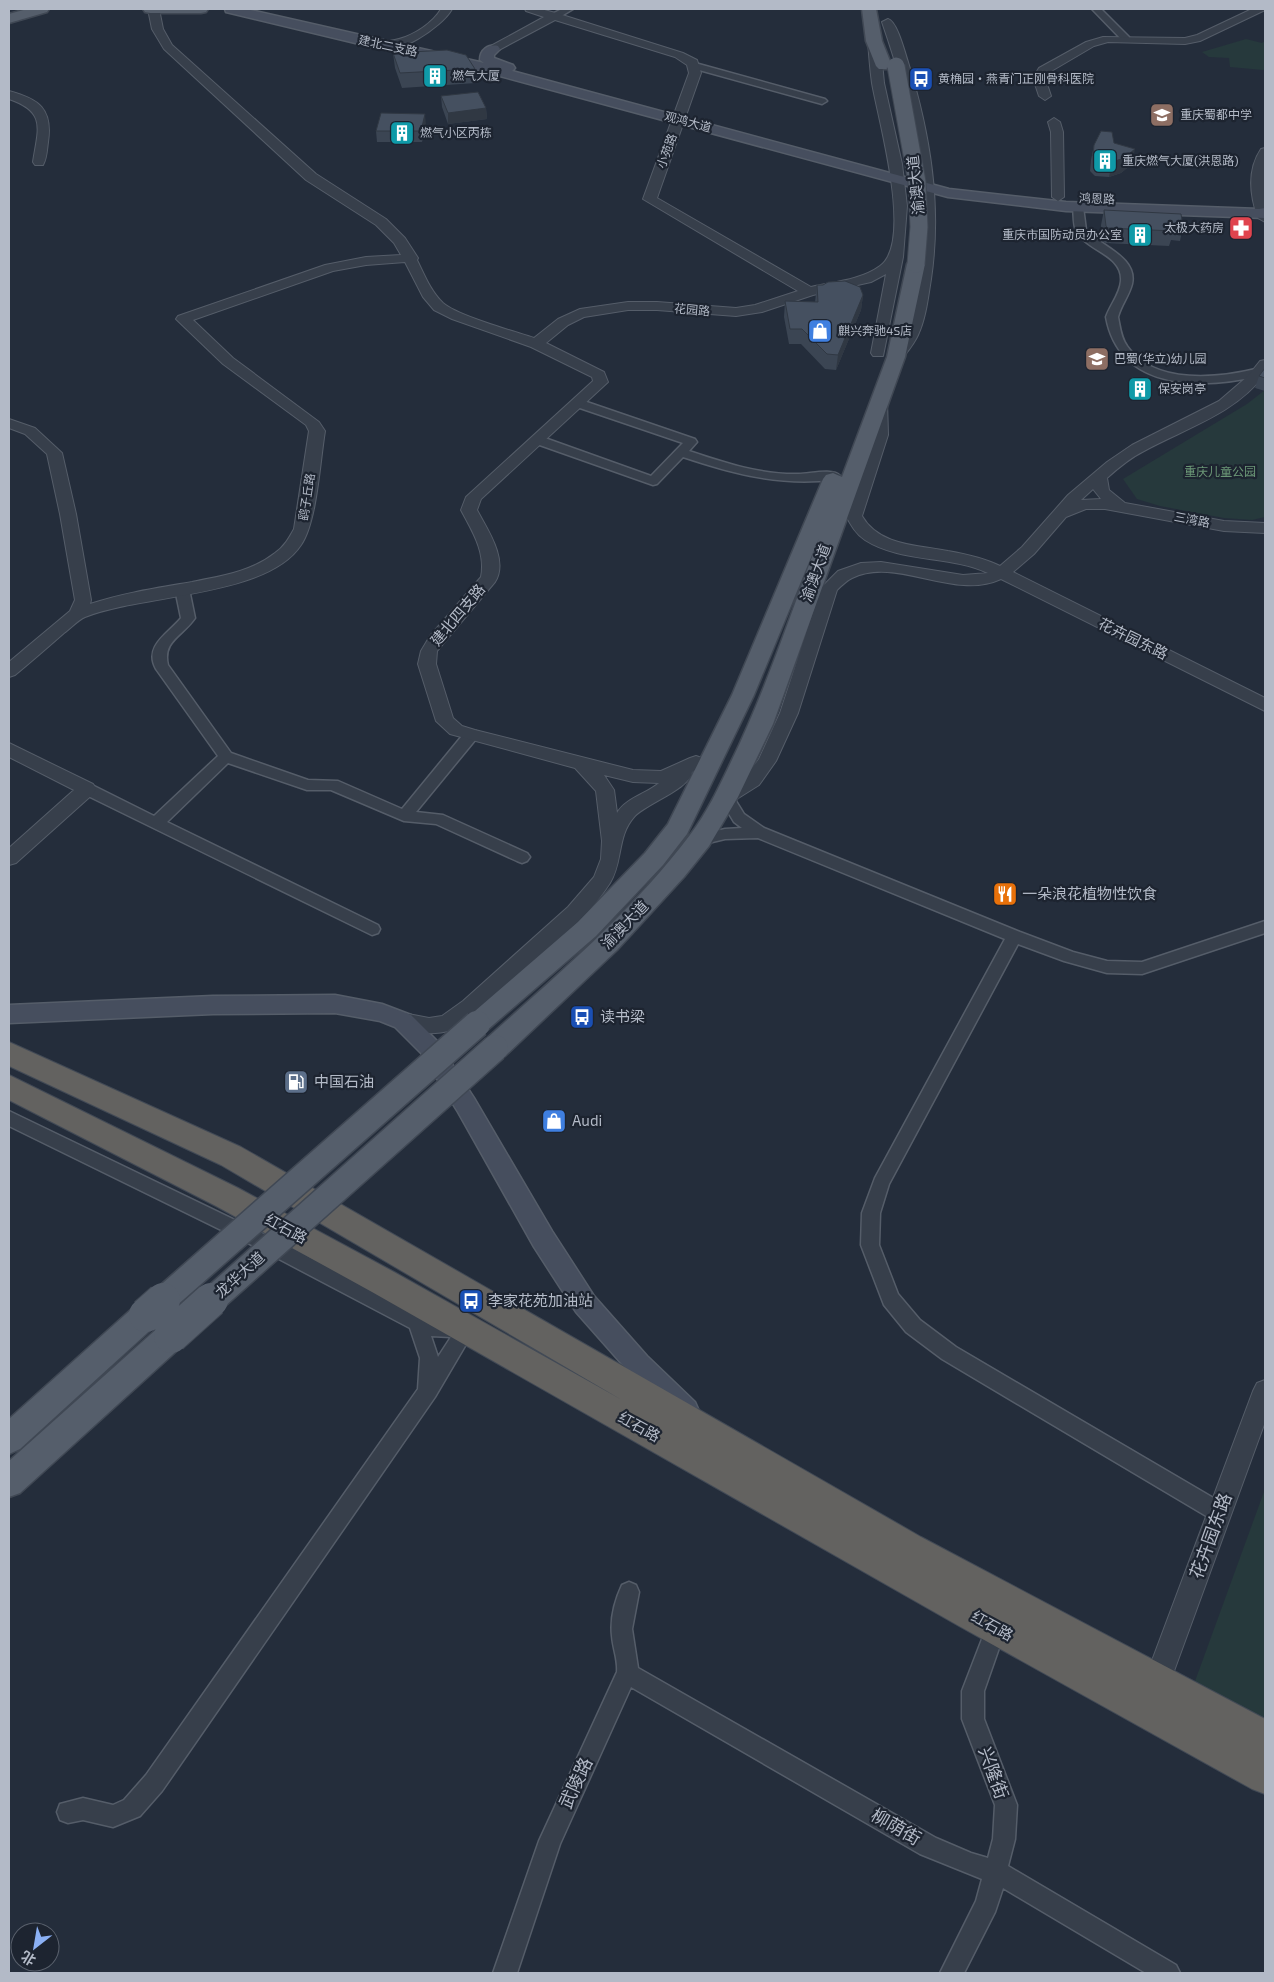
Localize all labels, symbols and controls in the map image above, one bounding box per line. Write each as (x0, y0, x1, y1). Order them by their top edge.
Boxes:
street label: 建北二支路 (357, 32, 419, 58)
building icon: 燃气大厦 (422, 63, 448, 89)
bus stop icon: 黄桷园‧燕青门正刚骨科医院 (908, 66, 934, 92)
place label: 燃气大厦 (452, 68, 500, 82)
place label: 黄桷园‧燕青门正刚骨科医院 (938, 71, 1094, 85)
school or university icon: 重庆蜀都中学 (1149, 102, 1175, 128)
place label: 重庆蜀都中学 (1180, 107, 1252, 121)
street label: 观鸿大道 (663, 108, 713, 134)
building icon: 燃气小区丙栋 (389, 120, 415, 146)
place label: 燃气小区丙栋 (420, 125, 492, 139)
street label: 小苑路 (653, 131, 679, 170)
building icon: 重庆燃气大厦(洪恩路) (1092, 148, 1118, 174)
place label: 重庆燃气大厦(洪恩路) (1122, 153, 1239, 167)
street label: 渝澳大道 (903, 154, 927, 216)
street label: 鸿恩路 (1079, 190, 1115, 206)
pharmacy icon: 太极大药房 (1228, 215, 1254, 241)
place label: 太极大药房 (1164, 220, 1224, 234)
building icon: 重庆市国防动员办公室 (1127, 222, 1153, 248)
place label: 重庆市国防动员办公室 (1002, 227, 1122, 241)
street label: 花园路 (674, 300, 711, 318)
shop icon: 麒兴奔驰4S店 (807, 318, 833, 344)
place label: 麒兴奔驰4S店 (838, 323, 912, 337)
school or university icon: 巴蜀(华立)幼儿园 (1084, 346, 1110, 372)
place label: 巴蜀(华立)幼儿园 (1114, 351, 1207, 365)
building icon: 保安岗亭 (1127, 376, 1153, 402)
place label: 保安岗亭 (1158, 381, 1206, 395)
park label: 重庆儿童公园 (1184, 464, 1256, 478)
street label: 鹞子丘路 (295, 472, 317, 522)
street label: 三湾路 (1173, 509, 1211, 529)
street label: 渝澳大道 (796, 541, 834, 604)
street label: 建北四支路 (426, 580, 488, 649)
street label: 花卉园东路 (1096, 614, 1171, 663)
restaurant icon: 一朵浪花植物性饮食 (992, 881, 1018, 907)
place label: 一朵浪花植物性饮食 (1022, 884, 1157, 902)
street label: 渝澳大道 (597, 896, 652, 952)
bus stop icon: 读书梁 (569, 1004, 595, 1030)
place label: 读书梁 (600, 1007, 645, 1025)
fuel station icon: 中国石油 (283, 1069, 309, 1095)
place label: 中国石油 (314, 1072, 374, 1090)
shop icon: Audi (541, 1108, 567, 1134)
place label: Audi (572, 1111, 602, 1129)
street label: 红石路 (262, 1210, 311, 1247)
street label: 龙华大道 (211, 1247, 268, 1301)
bus stop icon: 李家花苑加油站 (458, 1288, 484, 1314)
place label: 李家花苑加油站 (488, 1291, 593, 1309)
street label: 红石路 (615, 1407, 664, 1445)
street label: 花卉园东路 (1184, 1490, 1236, 1582)
street label: 红石路 (968, 1606, 1017, 1644)
street label: 兴隆街 (974, 1744, 1014, 1802)
street label: 武陵路 (554, 1753, 596, 1812)
street label: 柳荫街 (868, 1803, 925, 1849)
north arrow (10, 1922, 60, 1972)
text: 北 (18, 1948, 38, 1969)

